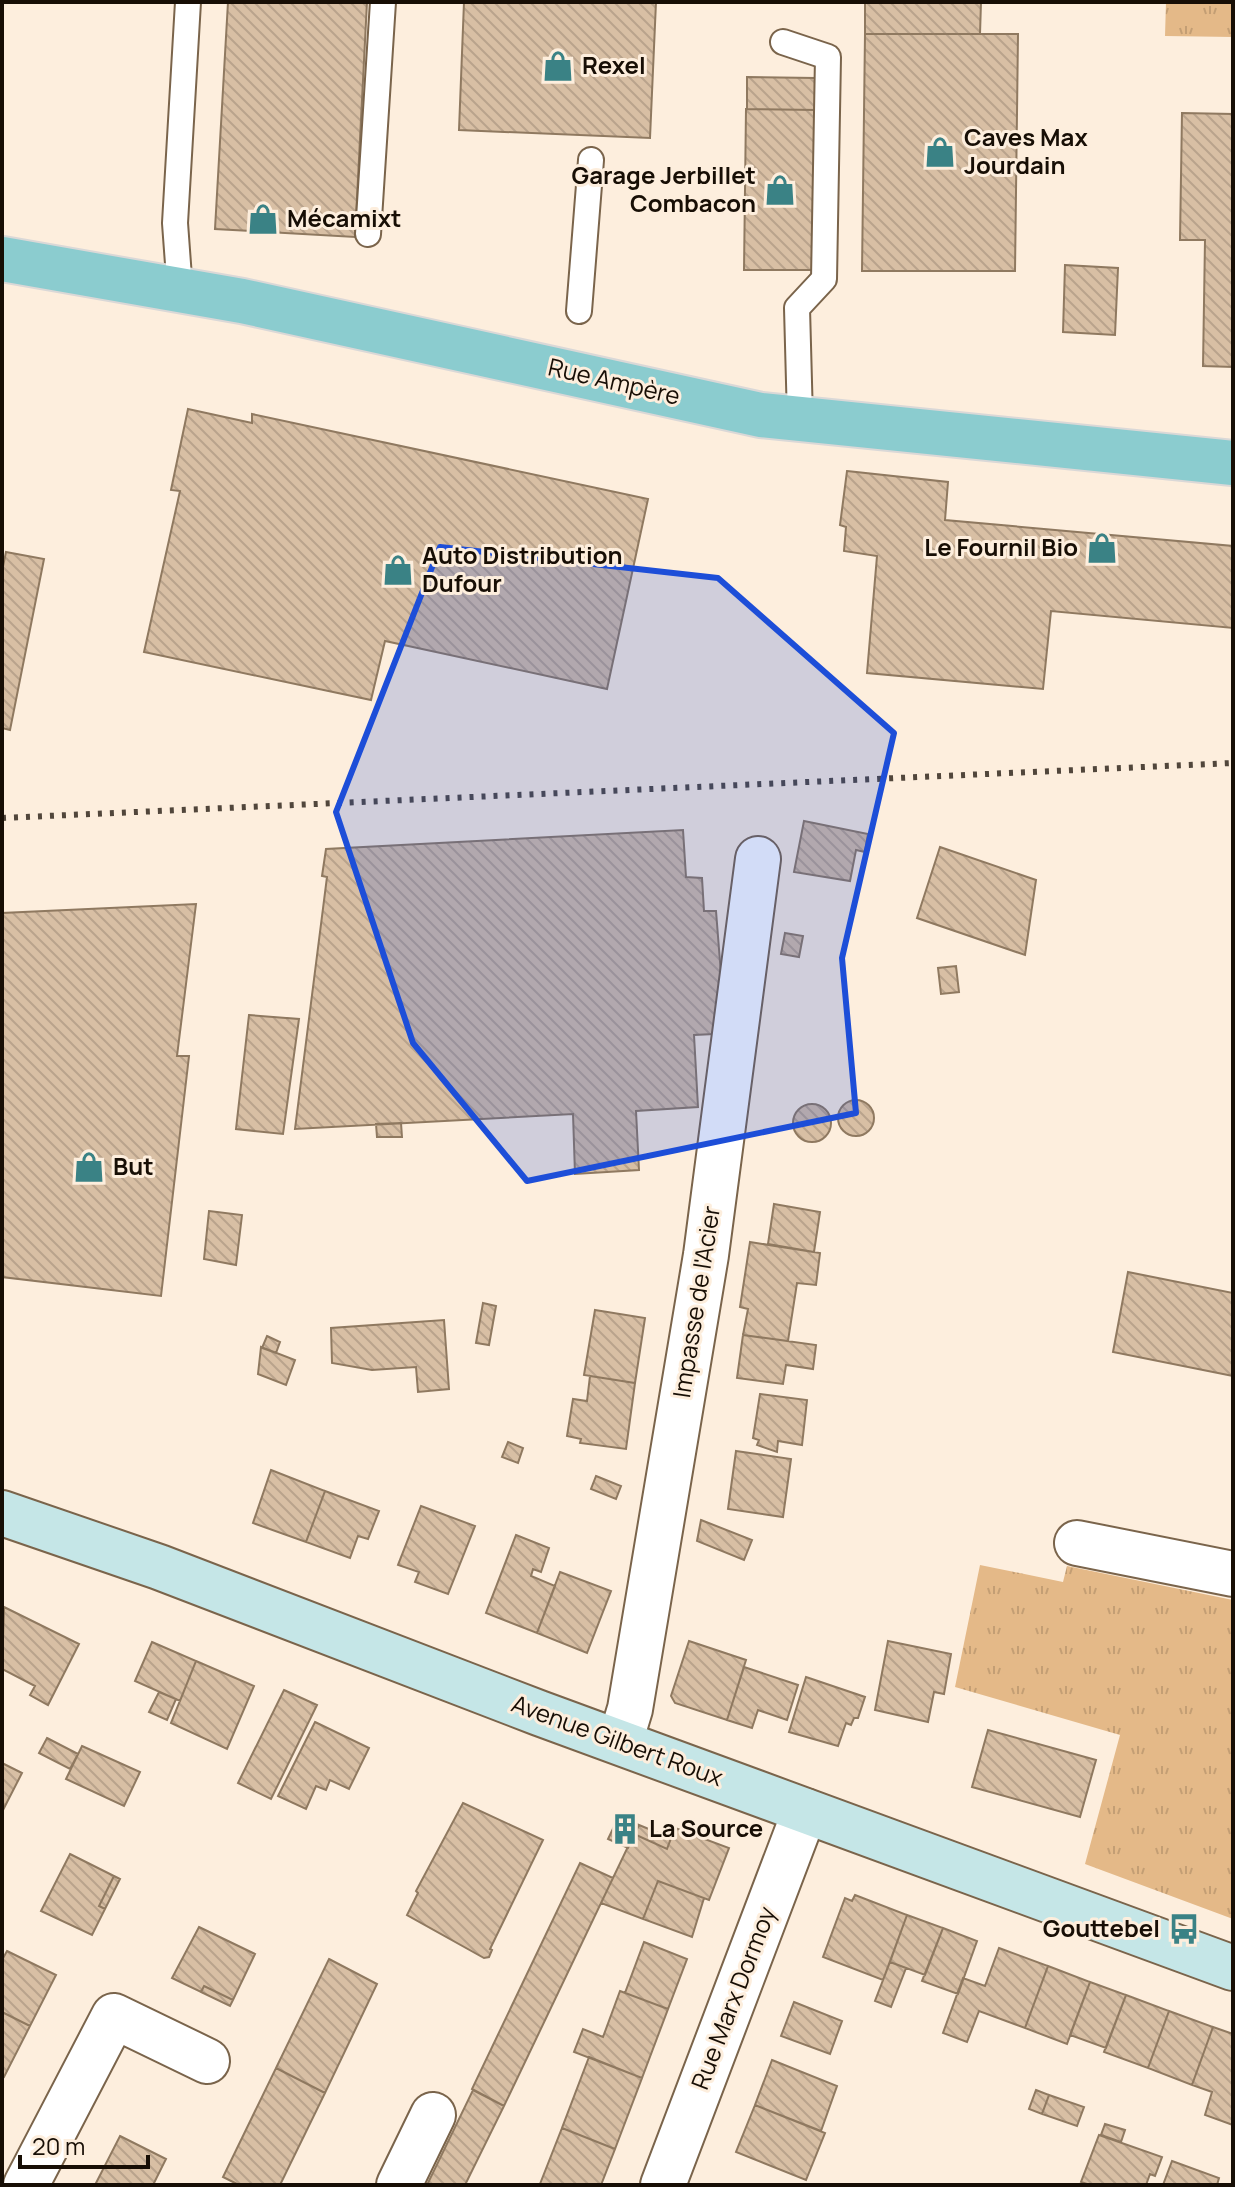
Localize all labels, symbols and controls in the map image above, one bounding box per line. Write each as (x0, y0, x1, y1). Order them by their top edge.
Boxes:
place label: Rexel (582, 48, 646, 81)
shop icon: Rexel (541, 49, 575, 83)
place label: Caves Max Jourdain (964, 120, 1088, 181)
shop icon: Caves Max Jourdain (923, 135, 957, 169)
place label: Garage Jerbillet Combacon (572, 158, 756, 219)
shop icon: Garage Jerbillet Combacon (763, 173, 797, 207)
place label: Mécamixt (287, 201, 401, 234)
shop icon: Mécamixt (246, 202, 280, 236)
street label: Rue Ampère (545, 349, 684, 412)
place label: Le Fournil Bio (924, 530, 1078, 563)
shop icon: Le Fournil Bio (1085, 531, 1119, 565)
place label: Auto Distribution Dufour (422, 538, 622, 599)
shop icon: Auto Distribution Dufour (381, 553, 415, 587)
place label: But (113, 1149, 154, 1182)
shop icon: But (72, 1150, 106, 1184)
street label: Impasse de l'Acier (664, 1203, 727, 1400)
street label: Avenue Gilbert Roux (507, 1686, 728, 1793)
place label: La Source (649, 1811, 763, 1844)
building icon: La Source (608, 1812, 642, 1846)
street label: Rue Marx Dormoy (683, 1901, 783, 2094)
place label: Gouttebel (1043, 1911, 1160, 1944)
bus stop icon: Gouttebel (1167, 1912, 1201, 1946)
scale bar (20, 2119, 148, 2169)
text: 20 m (32, 2129, 85, 2162)

